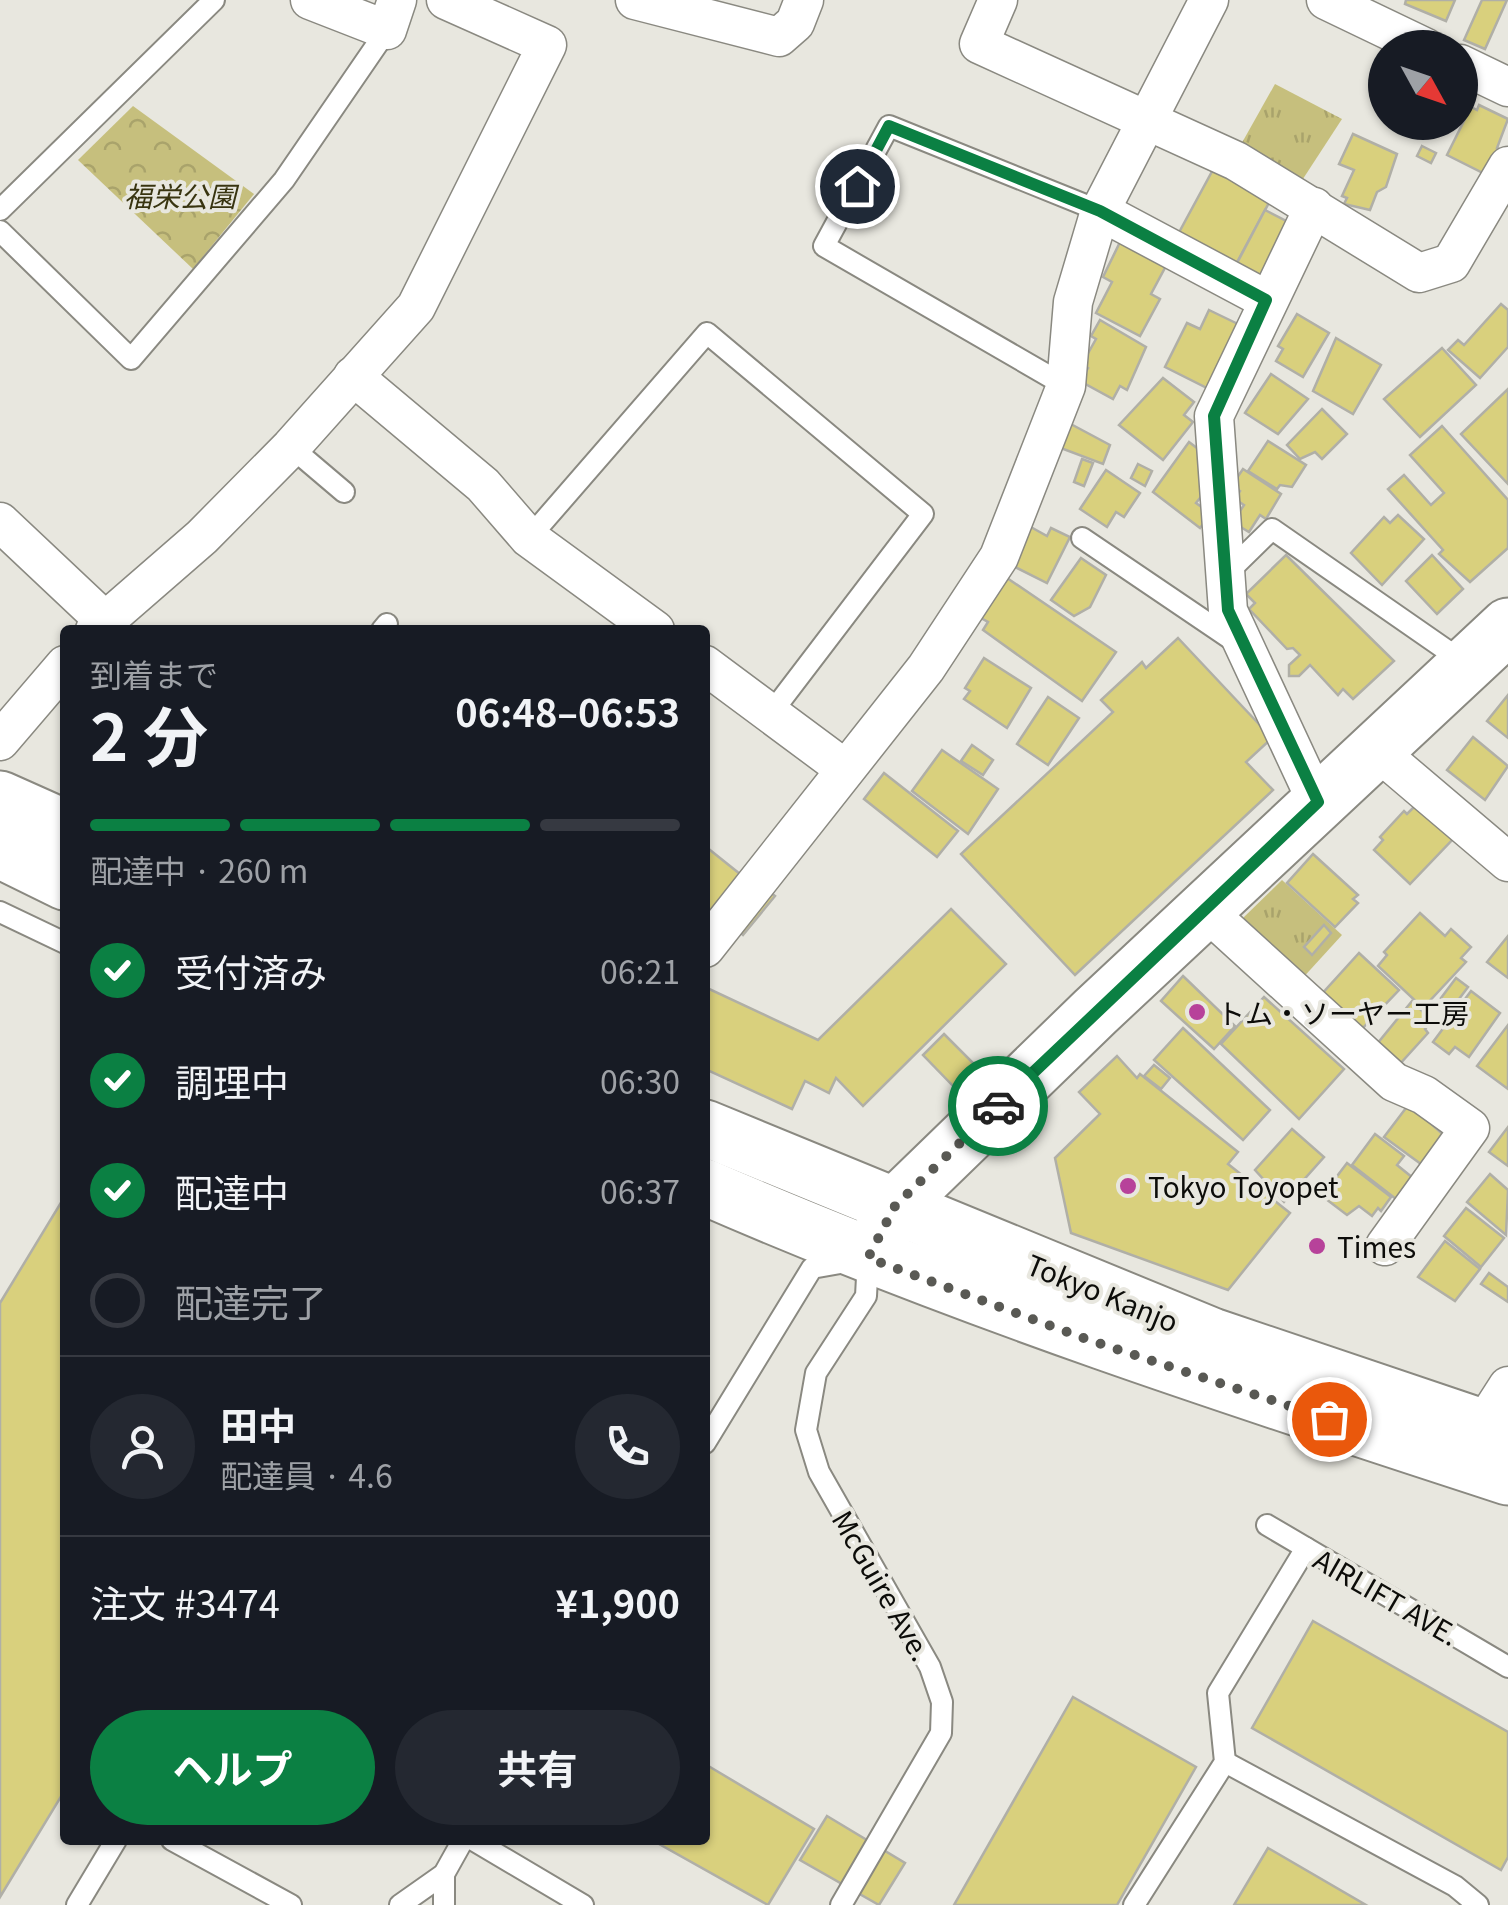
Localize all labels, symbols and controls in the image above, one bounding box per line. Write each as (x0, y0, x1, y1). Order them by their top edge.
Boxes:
north arrow (1368, 30, 1478, 140)
map controls (1368, 30, 1478, 140)
pin (815, 144, 900, 229)
icon: home (830, 159, 885, 214)
park label: 福栄公園 (124, 175, 240, 215)
text: 到着まで (90, 650, 218, 696)
text: 06:48–06:53 (455, 683, 680, 738)
text: 2 分 (90, 686, 208, 780)
text: 配達中 · 260 m (90, 846, 308, 892)
icon: check (90, 943, 145, 998)
text: 受付済み (175, 943, 327, 998)
text: 06:21 (600, 947, 680, 993)
place label: トム・ソーヤー工房 (1217, 992, 1469, 1032)
marker: トム・ソーヤー工房 (1186, 1001, 1208, 1023)
icon: check (90, 1053, 145, 1108)
text: 調理中 (175, 1053, 289, 1108)
courier (948, 1056, 1048, 1156)
text: 06:30 (600, 1057, 680, 1103)
icon: car (971, 1079, 1026, 1134)
icon: check (90, 1163, 145, 1218)
text: 配達中 (175, 1163, 289, 1218)
place label: Tokyo Toyopet (1148, 1166, 1339, 1206)
text: 06:37 (600, 1167, 680, 1213)
marker: Tokyo Toyopet (1117, 1175, 1139, 1197)
place label: Times (1337, 1226, 1416, 1266)
marker: Times (1306, 1235, 1328, 1257)
street label: Tokyo Kanjo (1021, 1243, 1185, 1341)
text: 配達完了 (175, 1273, 327, 1328)
pin (1287, 1377, 1372, 1462)
icon: bag (1302, 1392, 1357, 1447)
button: person (90, 1394, 195, 1499)
button: phone (575, 1394, 680, 1499)
text: 田中 (220, 1396, 296, 1451)
text: 配達員 · 4.6 (220, 1451, 393, 1497)
street label: McGuire Ave. (824, 1502, 942, 1668)
street label: AIRLIFT AVE. (1307, 1538, 1467, 1654)
text: 注文 #3474 (90, 1574, 280, 1629)
text: ¥1,900 (556, 1574, 680, 1629)
button: ヘルプ (90, 1710, 375, 1825)
button: 共有 (395, 1710, 680, 1825)

